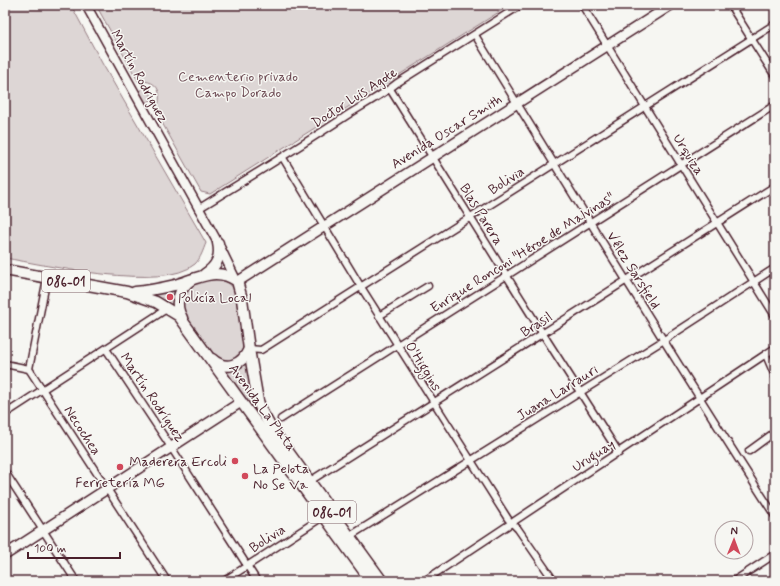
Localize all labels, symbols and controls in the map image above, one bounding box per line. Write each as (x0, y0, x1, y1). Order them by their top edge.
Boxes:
street label: Martín Rodríguez (106, 27, 172, 127)
street label: Doctor Luis Agote (308, 63, 401, 132)
park label: Cementerio privado Campo Dorado (178, 68, 298, 102)
street label: Avenida Oscar Smith (388, 90, 505, 173)
street label: Urquiza (668, 130, 708, 179)
street label: Bolivia (485, 162, 528, 199)
street label: Blas Parera (455, 180, 507, 249)
street label: Enrique Ronconi "Héroe de Malvinas" (427, 189, 618, 317)
street label: Vélez Sarsfield (602, 228, 664, 313)
road number: 086-01 (42, 270, 90, 292)
place label: Policía Local (178, 289, 252, 307)
marker: Policía Local (165, 292, 175, 302)
street label: Brasil (517, 308, 556, 342)
street label: O'Higgins (399, 338, 445, 396)
street label: Martín Rodríguez (116, 349, 189, 446)
street label: Avenida La Plata (224, 360, 300, 455)
street label: Juana Larrauri (514, 361, 602, 425)
street label: Necochea (60, 402, 105, 459)
street label: Uruguay (569, 435, 620, 478)
place label: Maderera Ercoli (129, 453, 227, 471)
marker: Maderera Ercoli (230, 456, 240, 466)
place label: La Pelota No Se Va (253, 460, 309, 494)
marker: Ferretería MG (115, 462, 125, 472)
marker: La Pelota No Se Va (240, 471, 250, 481)
place label: Ferretería MG (75, 474, 165, 492)
road number: 086-01 (308, 501, 356, 523)
street label: Bolivia (246, 520, 289, 557)
north arrow (714, 520, 754, 560)
text: N (730, 524, 738, 538)
scale bar (28, 534, 120, 560)
text: 100 m (34, 541, 66, 557)

